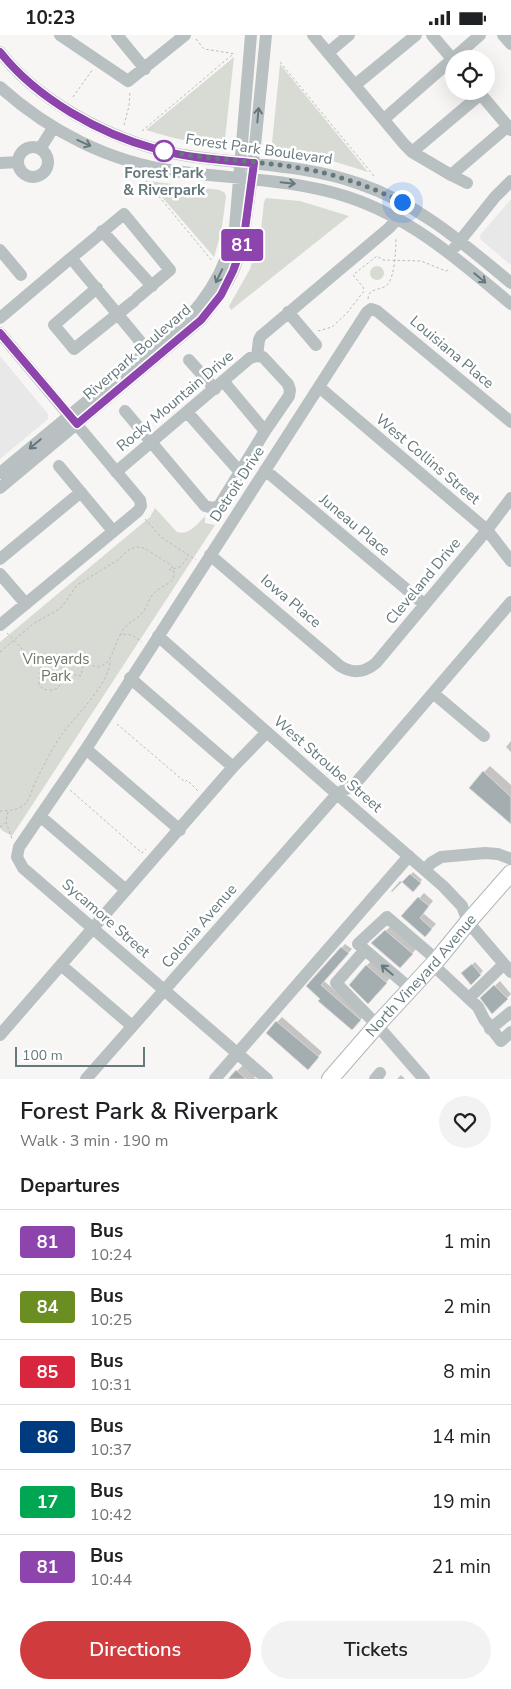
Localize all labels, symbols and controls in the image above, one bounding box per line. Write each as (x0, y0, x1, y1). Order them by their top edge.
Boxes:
text: 10:23 (25, 5, 75, 31)
map controls (445, 50, 495, 100)
button: locate (445, 50, 495, 100)
one-way arrow (254, 107, 263, 123)
street label: Forest Park Boulevard (184, 129, 334, 169)
one-way arrow (76, 139, 91, 148)
marker: Forest Park & Riverpark (153, 140, 175, 162)
place label: Forest Park & Riverpark (123, 163, 206, 200)
one-way arrow (280, 178, 296, 188)
your location (390, 190, 415, 215)
line badge: 81 (220, 229, 264, 261)
text: 81 (231, 233, 253, 257)
one-way arrow (213, 268, 223, 283)
one-way arrow (474, 273, 487, 284)
street label: Riverpark Boulevard (79, 300, 195, 404)
street label: Louisiana Place (406, 311, 498, 393)
street label: Rocky Mountain Drive (112, 346, 238, 456)
street label: West Collins Street (372, 409, 485, 509)
one-way arrow (28, 439, 41, 450)
street label: Detroit Drive (205, 442, 269, 526)
street label: Juneau Place (315, 489, 395, 561)
street label: Cleveland Drive (381, 534, 465, 628)
street label: Iowa Place (257, 570, 325, 632)
park label: Vineyards Park (22, 649, 89, 686)
street label: West Stroube Street (269, 711, 387, 817)
street label: Sycamore Street (58, 874, 155, 962)
street label: Colonia Avenue (157, 880, 241, 972)
street label: North Vineyard Avenue (361, 910, 481, 1041)
one-way arrow (381, 964, 394, 975)
scale bar (15, 1044, 145, 1067)
text: 100 m (22, 1046, 63, 1065)
text: Forest Park & Riverpark (20, 1095, 278, 1127)
button: heart (439, 1096, 491, 1148)
text: Walk · 3 min · 190 m (20, 1130, 168, 1152)
text: Departures (20, 1173, 120, 1199)
text: Bus (90, 1218, 123, 1244)
text: 1 min (443, 1229, 491, 1255)
text: 81 (37, 1230, 58, 1254)
text: 10:24 (90, 1244, 132, 1266)
text: Bus (90, 1283, 123, 1309)
text: 2 min (443, 1294, 491, 1320)
text: 84 (37, 1295, 58, 1319)
text: 10:25 (90, 1309, 132, 1331)
text: Bus (90, 1348, 123, 1374)
text: 8 min (443, 1359, 491, 1385)
text: 85 (37, 1360, 58, 1384)
text: 10:31 (90, 1374, 132, 1396)
text: Bus (90, 1413, 123, 1439)
text: 14 min (432, 1424, 491, 1450)
text: 86 (37, 1425, 58, 1449)
text: 10:37 (90, 1439, 132, 1461)
text: Bus (90, 1478, 123, 1504)
text: 19 min (432, 1489, 491, 1515)
text: 17 (37, 1490, 58, 1514)
text: 10:42 (90, 1504, 132, 1526)
text: Bus (90, 1543, 123, 1569)
text: 21 min (432, 1554, 491, 1580)
text: 81 (37, 1555, 58, 1579)
text: 10:44 (90, 1569, 132, 1591)
button: Directions (20, 1621, 251, 1679)
button: Tickets (261, 1621, 491, 1679)

